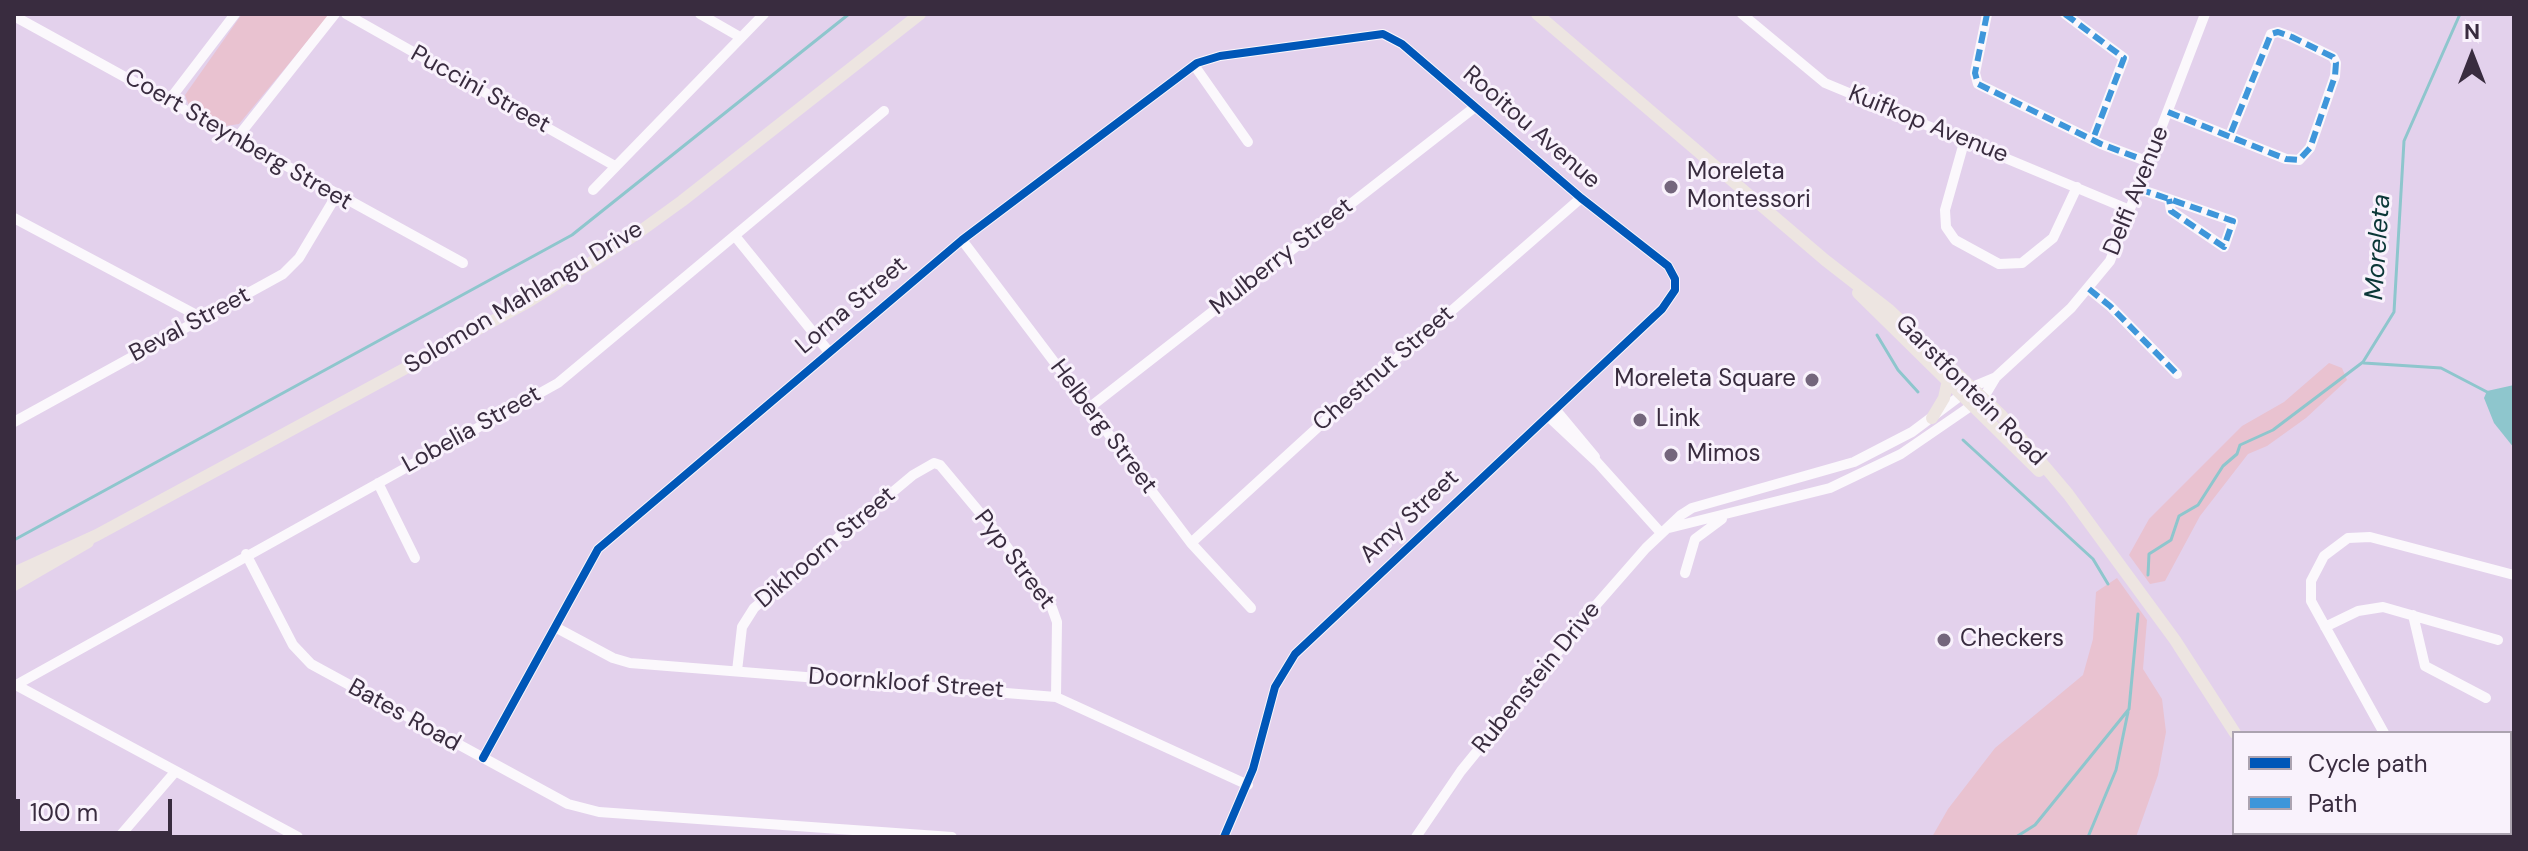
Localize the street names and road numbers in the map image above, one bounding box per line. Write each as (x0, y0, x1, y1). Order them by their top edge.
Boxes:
street label: Puccini Street (405, 40, 555, 140)
street label: Rooitou Avenue (1456, 60, 1606, 196)
street label: Coert Steynberg Street (119, 63, 357, 217)
street label: Kuifkop Avenue (1844, 80, 2012, 170)
street label: Delfi Avenue (2098, 122, 2176, 260)
street label: Mulberry Street (1205, 192, 1359, 322)
street label: Solomon Mahlangu Drive (400, 215, 648, 381)
street label: Lorna Street (790, 251, 914, 361)
street label: Beval Street (125, 281, 255, 369)
street label: Chestnut Street (1308, 300, 1460, 438)
street label: Garstfontein Road (1889, 310, 2051, 472)
street label: Helberg Street (1043, 354, 1163, 500)
street label: Lobelia Street (398, 380, 546, 480)
street label: Amy Street (1355, 464, 1465, 570)
street label: Dikhoorn Street (750, 481, 902, 615)
street label: Pyp Street (967, 505, 1061, 615)
street label: Rubenstein Drive (1467, 596, 1607, 760)
street label: Doornkloof Street (807, 663, 1005, 705)
street label: Bates Road (343, 673, 465, 759)

